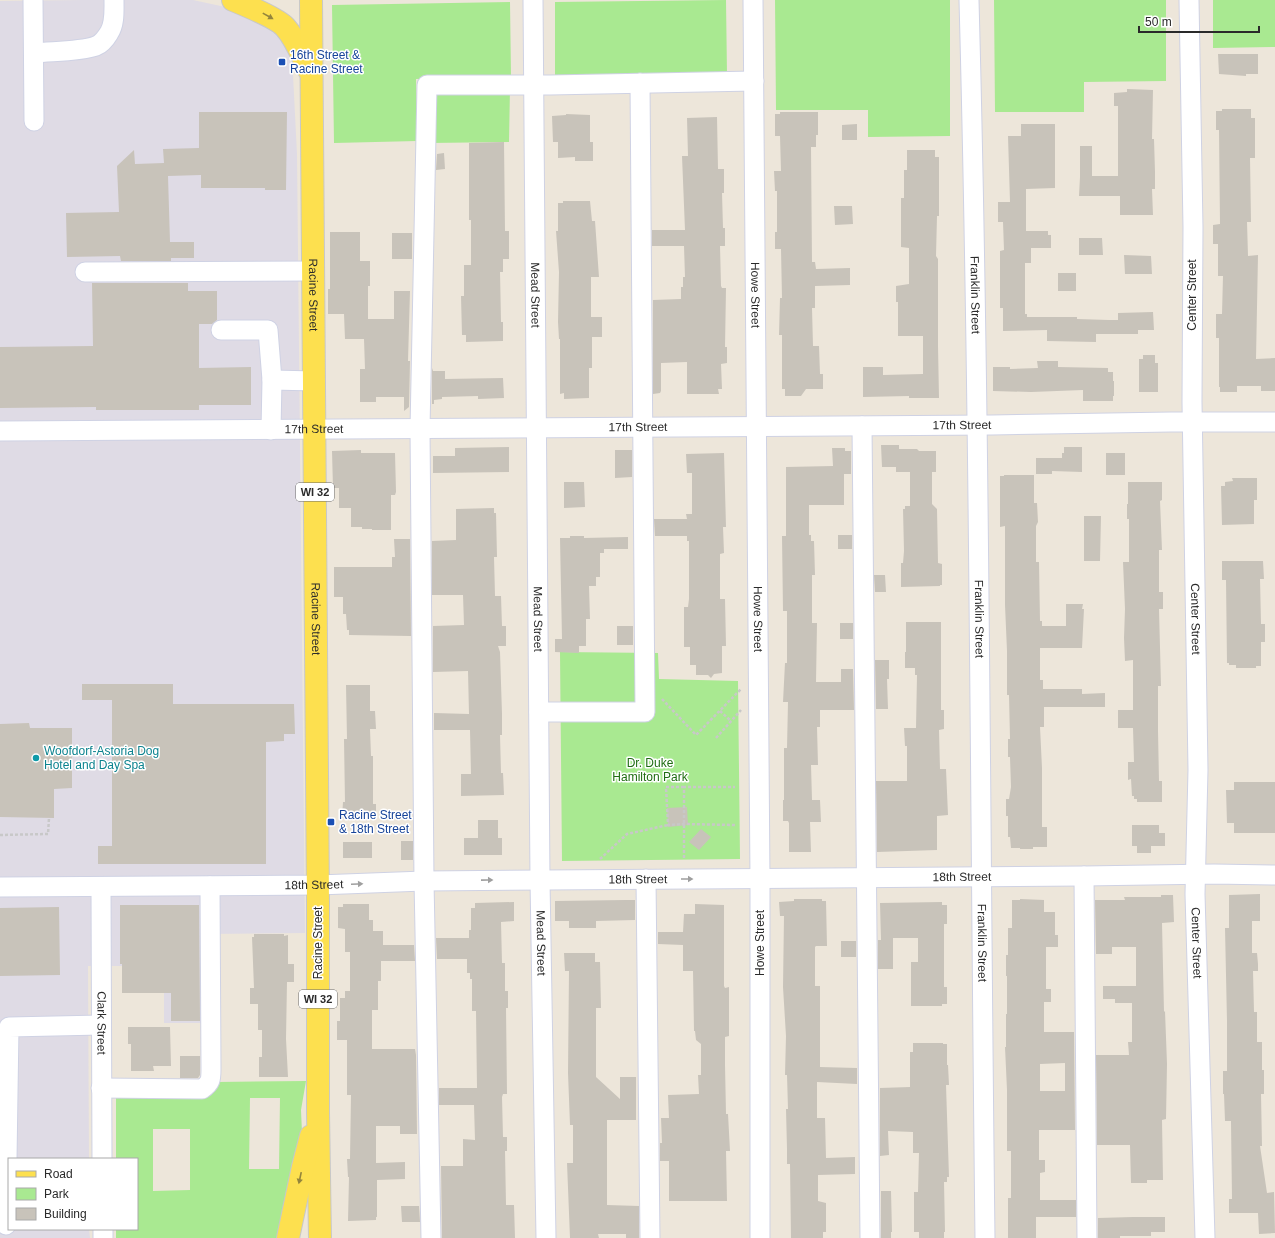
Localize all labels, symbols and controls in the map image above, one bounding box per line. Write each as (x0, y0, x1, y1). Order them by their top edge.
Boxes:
scale bar (1139, 8, 1259, 34)
one-way arrow (262, 13, 274, 20)
text: 50 m (1145, 15, 1172, 29)
place label: 16th Street & Racine Street (290, 48, 363, 76)
marker: 16th Street & Racine Street (277, 57, 287, 67)
street label: Franklin Street (968, 256, 983, 335)
street label: Racine Street (306, 259, 321, 332)
street label: Center Street (1185, 259, 1199, 331)
street label: Mead Street (528, 262, 543, 328)
street label: Howe Street (748, 262, 763, 329)
street label: 17th Street (933, 418, 992, 432)
street label: 17th Street (609, 420, 668, 434)
street label: 17th Street (285, 422, 344, 436)
road number: WI 32 (296, 483, 334, 501)
street label: Franklin Street (972, 580, 987, 659)
street label: Racine Street (309, 583, 323, 656)
street label: Center Street (1188, 583, 1203, 655)
street label: Mead Street (531, 586, 545, 652)
street label: Howe Street (751, 586, 765, 653)
place label: Woofdorf-Astoria Dog Hotel and Day Spa (44, 744, 159, 772)
marker: Woofdorf-Astoria Dog Hotel and Day Spa (31, 753, 41, 763)
park label: Dr. Duke Hamilton Park (612, 756, 689, 784)
place label: Racine Street & 18th Street (339, 808, 412, 836)
marker: Racine Street & 18th Street (326, 817, 336, 827)
street label: 18th Street (932, 870, 992, 884)
street label: 18th Street (608, 872, 668, 887)
one-way arrow (681, 876, 694, 882)
street label: 18th Street (285, 877, 344, 892)
one-way arrow (481, 877, 493, 884)
one-way arrow (351, 880, 363, 887)
street label: Franklin Street (975, 904, 989, 983)
street label: Racine Street (311, 906, 325, 979)
street label: Center Street (1188, 907, 1204, 979)
street label: Howe Street (753, 909, 767, 976)
street label: Mead Street (534, 910, 549, 976)
road number: WI 32 (299, 990, 337, 1008)
street label: Clark Street (94, 991, 109, 1055)
legend (8, 1158, 138, 1230)
text: Road (44, 1167, 73, 1181)
one-way arrow (297, 1172, 303, 1184)
text: Park (44, 1187, 70, 1201)
text: Building (44, 1207, 87, 1221)

